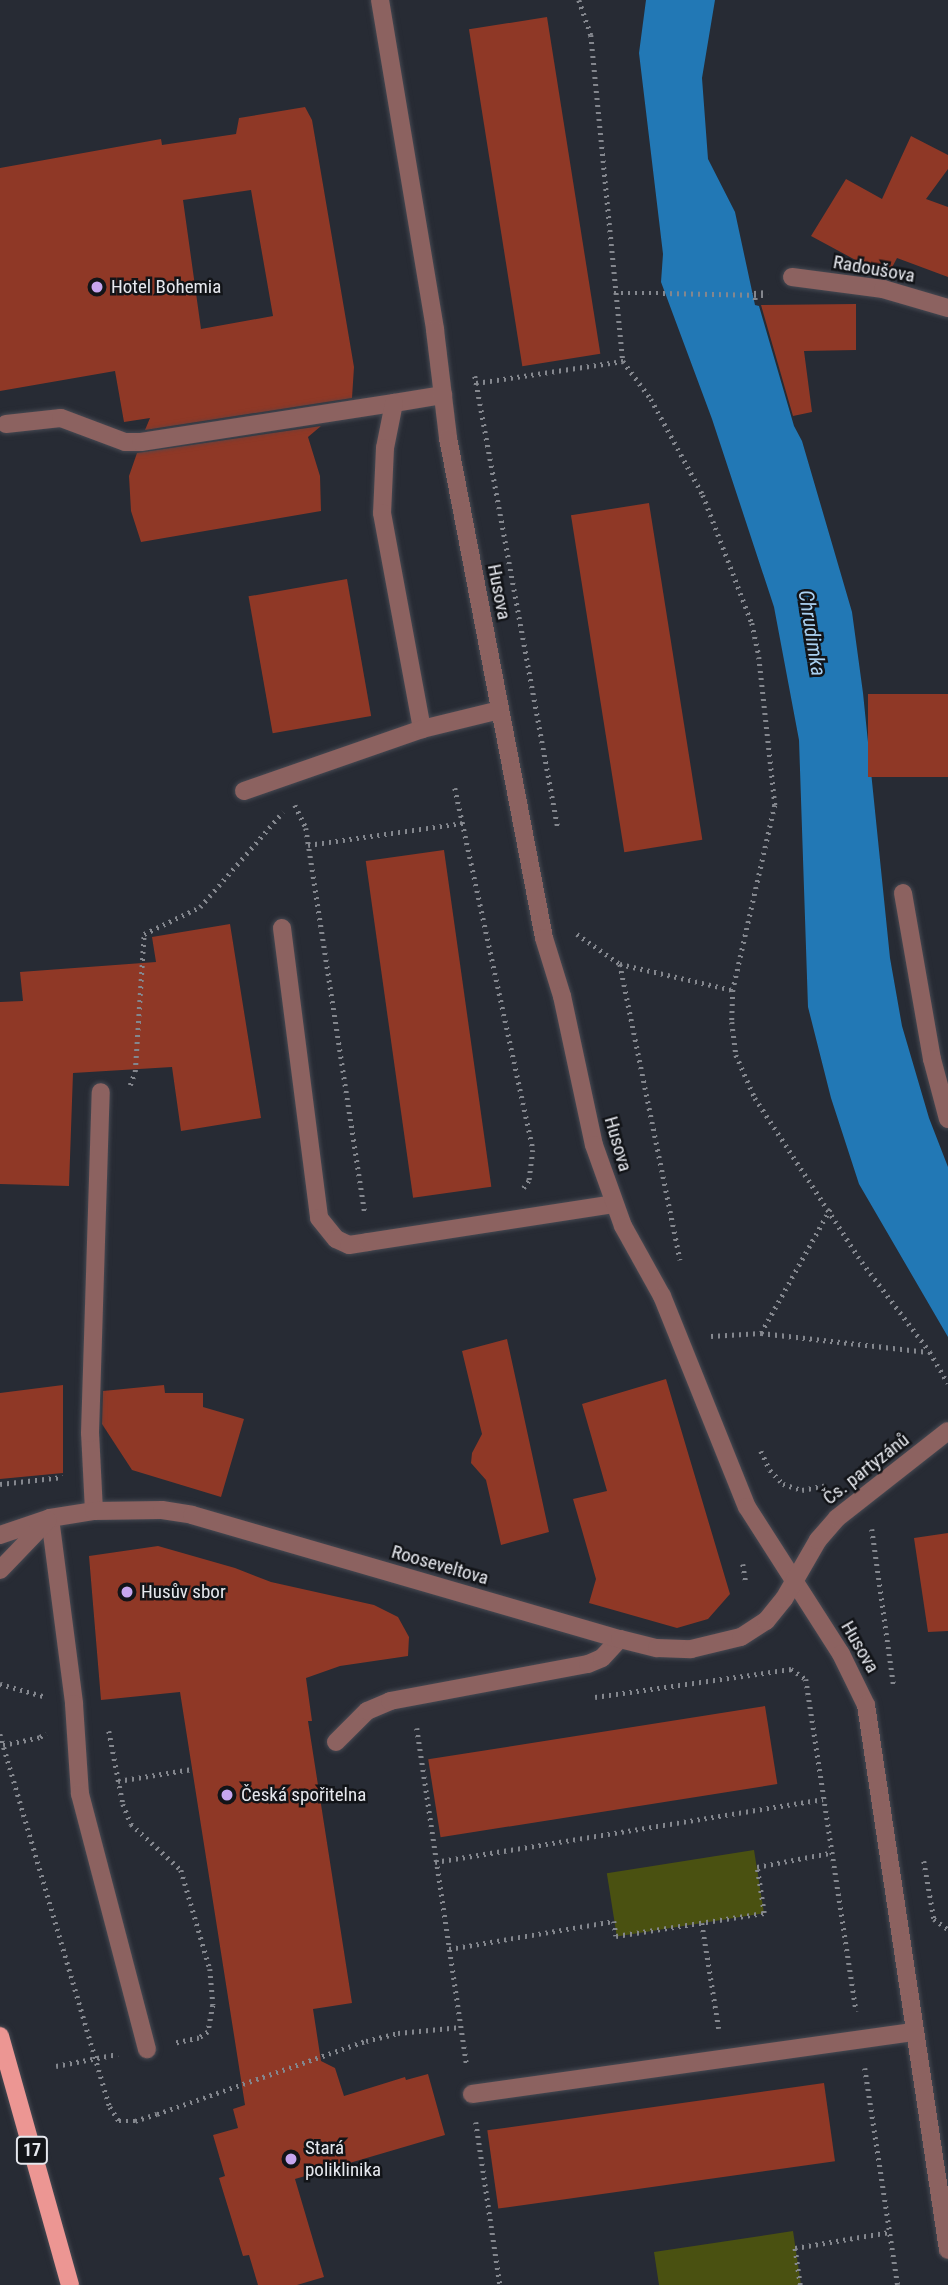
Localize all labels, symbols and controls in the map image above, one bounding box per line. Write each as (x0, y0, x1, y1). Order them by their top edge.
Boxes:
street label: Radoušova (831, 251, 917, 287)
place label: Hotel Bohemia (111, 276, 221, 298)
marker: Hotel Bohemia (89, 279, 105, 295)
street label: Husova (482, 562, 516, 622)
water label: Chrudimka (793, 588, 831, 678)
street label: Husova (599, 1114, 637, 1174)
street label: Čs. partyzánů (818, 1428, 914, 1510)
street label: Rooseveltova (389, 1540, 491, 1590)
place label: Husův sbor (141, 1581, 226, 1603)
marker: Husův sbor (119, 1584, 135, 1600)
street label: Husova (836, 1617, 884, 1677)
place label: Česká spořitelna (241, 1784, 366, 1806)
marker: Česká spořitelna (219, 1787, 235, 1803)
road number: 17 (14, 2136, 50, 2164)
place label: Stará poliklinika (305, 2137, 381, 2181)
marker: Stará poliklinika (283, 2151, 299, 2167)

